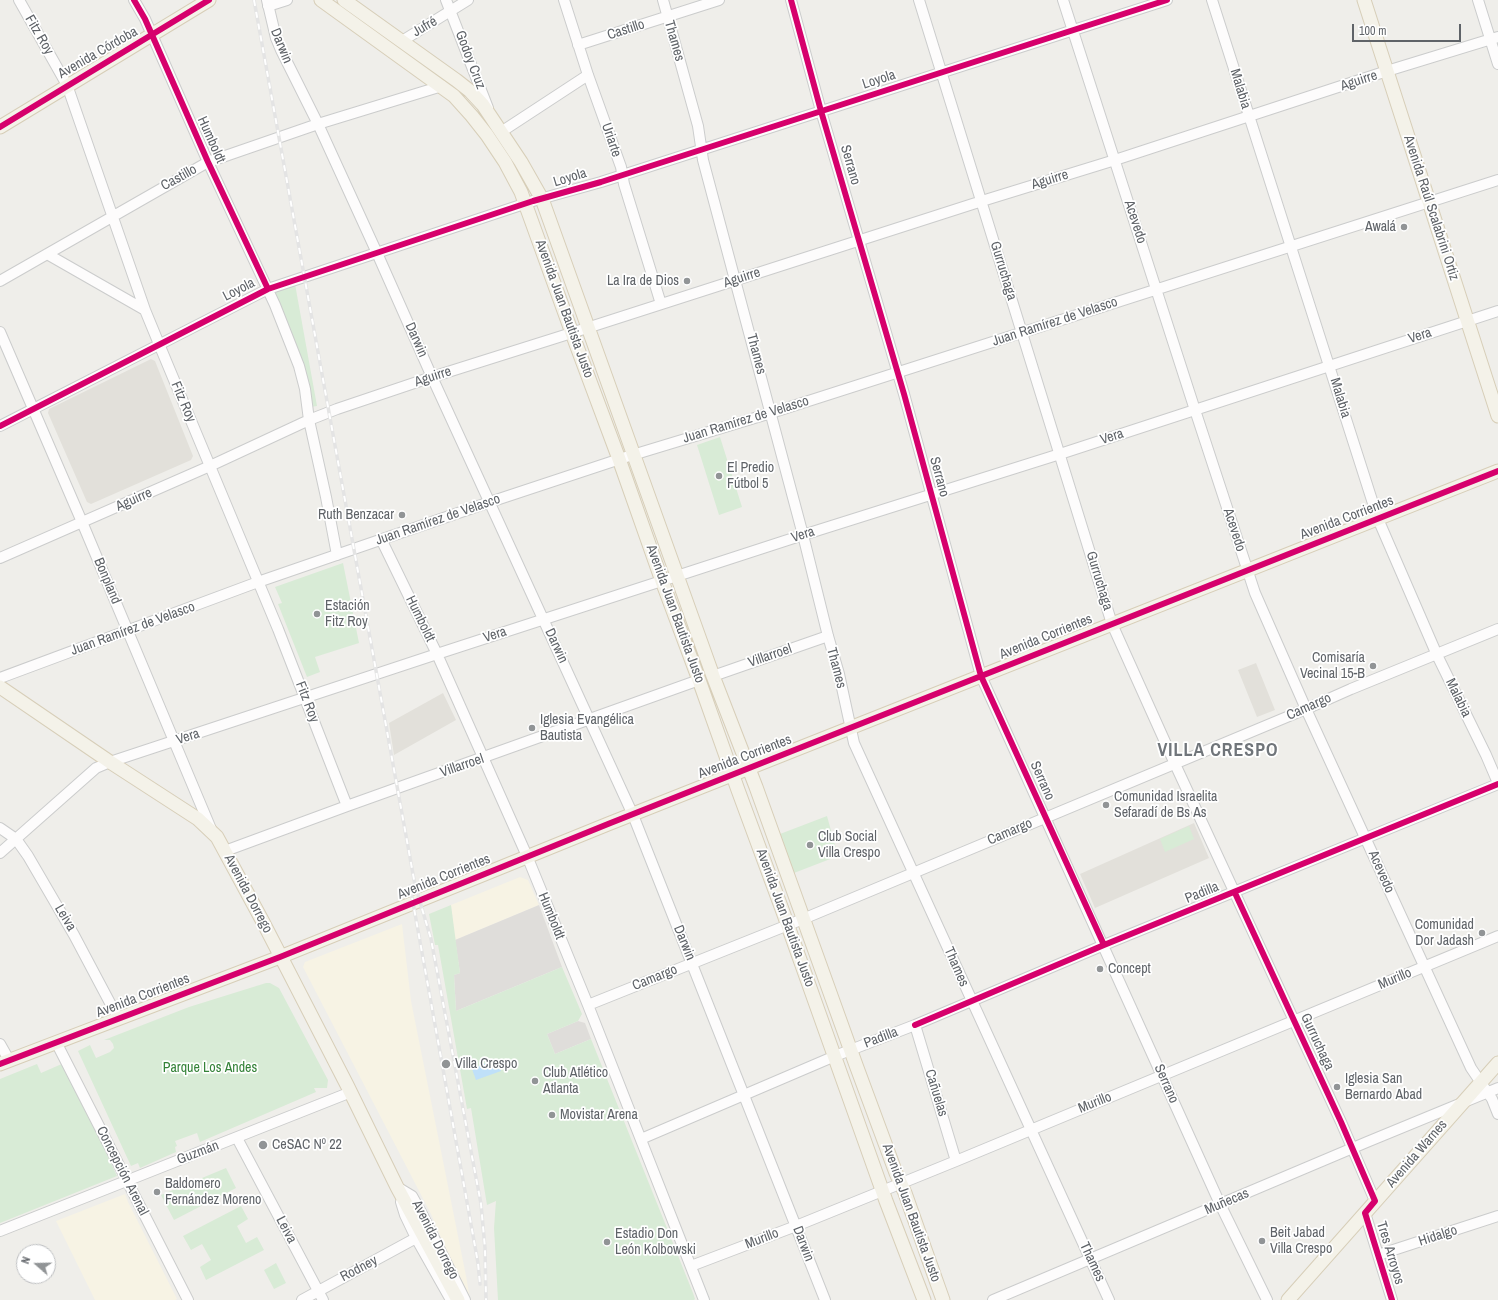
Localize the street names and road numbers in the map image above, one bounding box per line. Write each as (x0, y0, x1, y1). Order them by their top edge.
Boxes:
street label: Fitz Roy (21, 12, 57, 58)
street label: Jufré (410, 13, 440, 41)
street label: Castillo (605, 16, 647, 44)
street label: Thames (660, 19, 688, 63)
street label: Avenida Córdoba (55, 23, 141, 83)
street label: Darwin (266, 26, 296, 66)
street label: Godoy Cruz (451, 28, 489, 92)
street label: Loyola (860, 67, 898, 93)
street label: Malabia (1226, 67, 1254, 111)
street label: Aguirre (1339, 67, 1379, 95)
street label: Humboldt (193, 114, 229, 166)
street label: Uriarte (597, 121, 625, 159)
street label: Avenida Raúl Scalabrini Ortiz (1400, 133, 1462, 283)
street label: Serrano (836, 143, 864, 187)
street label: Castillo (158, 161, 200, 195)
street label: Loyola (551, 165, 589, 191)
street label: Aguirre (1030, 166, 1070, 194)
street label: Acevedo (1120, 198, 1150, 246)
street label: Avenida Juan Bautista Justo (531, 238, 597, 380)
street label: Gurruchaga (986, 240, 1020, 302)
street label: Aguirre (722, 264, 762, 292)
street label: Loyola (220, 275, 258, 305)
street label: Juan Ramírez de Velasco (990, 294, 1120, 350)
street label: Darwin (401, 320, 431, 360)
street label: Vera (1406, 324, 1434, 348)
street label: Thames (743, 332, 769, 376)
street label: Aguirre (413, 363, 453, 391)
street label: Malabia (1326, 376, 1354, 420)
street label: Fitz Roy (167, 379, 199, 425)
street label: Juan Ramírez de Velasco (681, 393, 811, 447)
street label: Vera (1098, 425, 1126, 449)
street label: Serrano (926, 455, 952, 499)
street label: Aguirre (113, 485, 155, 515)
street label: Juan Ramírez de Velasco (373, 491, 503, 549)
street label: Avenida Corrientes (1298, 492, 1396, 544)
street label: Acevedo (1219, 506, 1249, 554)
street label: Vera (789, 523, 817, 547)
street label: Avenida Juan Bautista Justo (642, 543, 708, 685)
street label: Gurruchaga (1082, 550, 1116, 612)
street label: Bonpland (90, 555, 124, 607)
street label: Humboldt (402, 593, 438, 645)
street label: Juan Ramírez de Velasco (69, 599, 197, 659)
street label: Avenida Corrientes (997, 611, 1095, 663)
street label: Vera (481, 623, 509, 647)
street label: Darwin (541, 626, 571, 666)
street label: Villarroel (746, 641, 794, 671)
street label: Thames (823, 646, 849, 690)
street label: Malabia (1441, 676, 1475, 720)
street label: Fitz Roy (291, 679, 323, 725)
street label: Camargo (1284, 690, 1334, 724)
street label: Vera (174, 725, 202, 749)
street label: Avenida Corrientes (696, 731, 794, 783)
street label: Villarroel (438, 751, 486, 781)
street label: Serrano (1026, 759, 1058, 803)
street label: Camargo (985, 815, 1035, 849)
street label: Avenida Juan Bautista Justo (752, 847, 818, 989)
street label: Acevedo (1364, 848, 1398, 896)
street label: Avenida Corrientes (395, 851, 493, 903)
street label: Avenida Dorrego (220, 852, 276, 936)
street label: Padilla (1183, 879, 1221, 907)
street label: Humboldt (534, 890, 568, 942)
street label: Leiva (51, 902, 79, 934)
street label: Darwin (669, 923, 699, 963)
street label: Thames (940, 945, 972, 989)
street label: Camargo (630, 961, 680, 995)
street label: Murillo (1376, 965, 1414, 993)
street label: Avenida Corrientes (94, 970, 192, 1022)
street label: Gurruchaga (1297, 1011, 1337, 1073)
street label: Padilla (862, 1024, 900, 1052)
street label: Serrano (1150, 1062, 1182, 1106)
street label: Cañuelas (921, 1067, 951, 1119)
street label: Murillo (1076, 1089, 1114, 1117)
street label: Avenida Warnes (1383, 1117, 1451, 1191)
street label: Concepción Arenal (92, 1124, 152, 1218)
street label: Guzmán (175, 1137, 221, 1169)
street label: Avenida Juan Bautista Justo (878, 1142, 944, 1284)
street label: Muñecas (1202, 1185, 1252, 1219)
street label: Avenida Dorrego (408, 1198, 462, 1282)
street label: Leiva (272, 1214, 300, 1246)
street label: Tres Arroyos (1372, 1219, 1408, 1287)
street label: Hidalgo (1417, 1222, 1459, 1250)
street label: Darwin (789, 1224, 817, 1264)
street label: Murillo (743, 1225, 781, 1253)
street label: Thames (1076, 1240, 1108, 1284)
street label: Rodney (338, 1252, 380, 1286)

